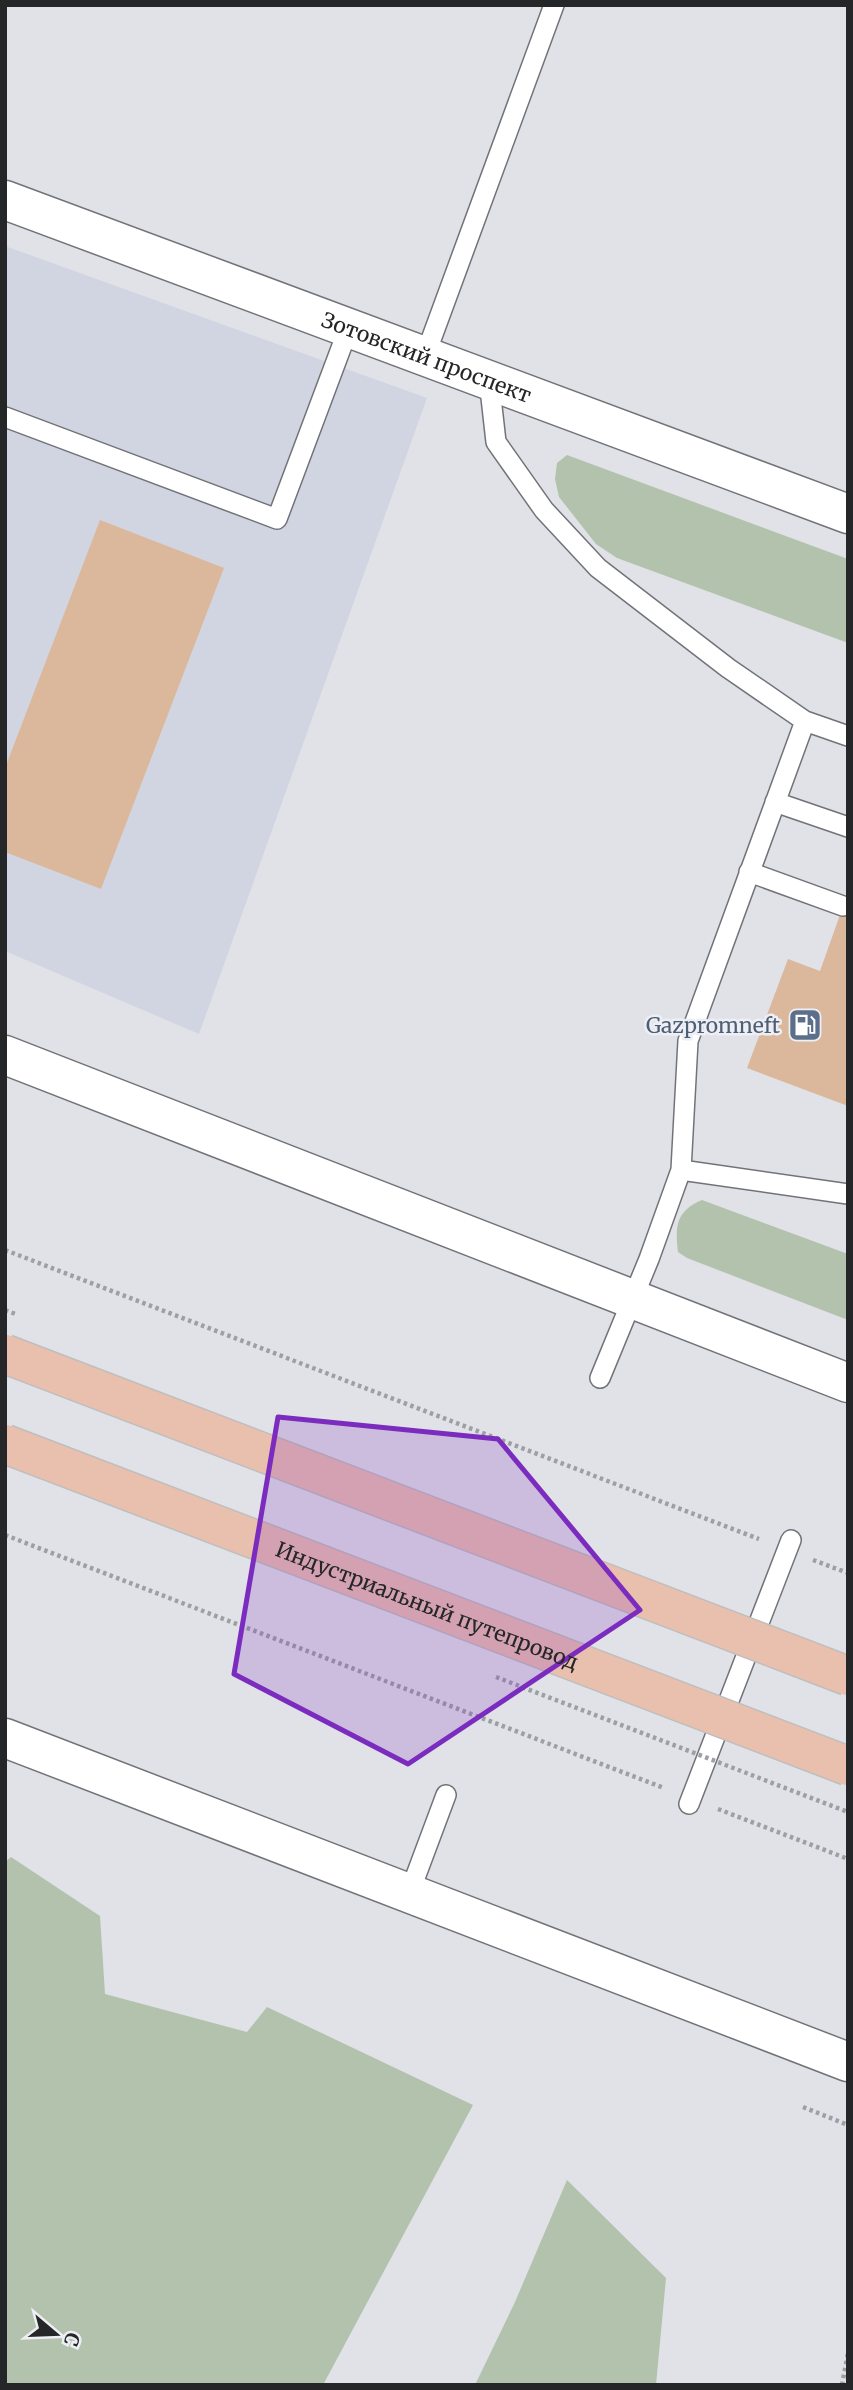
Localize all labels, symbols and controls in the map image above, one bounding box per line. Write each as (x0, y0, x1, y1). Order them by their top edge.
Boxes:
street label: Зотовский проспект (318, 306, 536, 408)
fuel station icon: Gazpromneft (786, 1006, 824, 1044)
place label: Gazpromneft (646, 1012, 780, 1039)
street label: Индустриальный путепровод (272, 1535, 582, 1675)
north arrow (21, 2299, 91, 2369)
text: С (59, 2330, 85, 2349)

